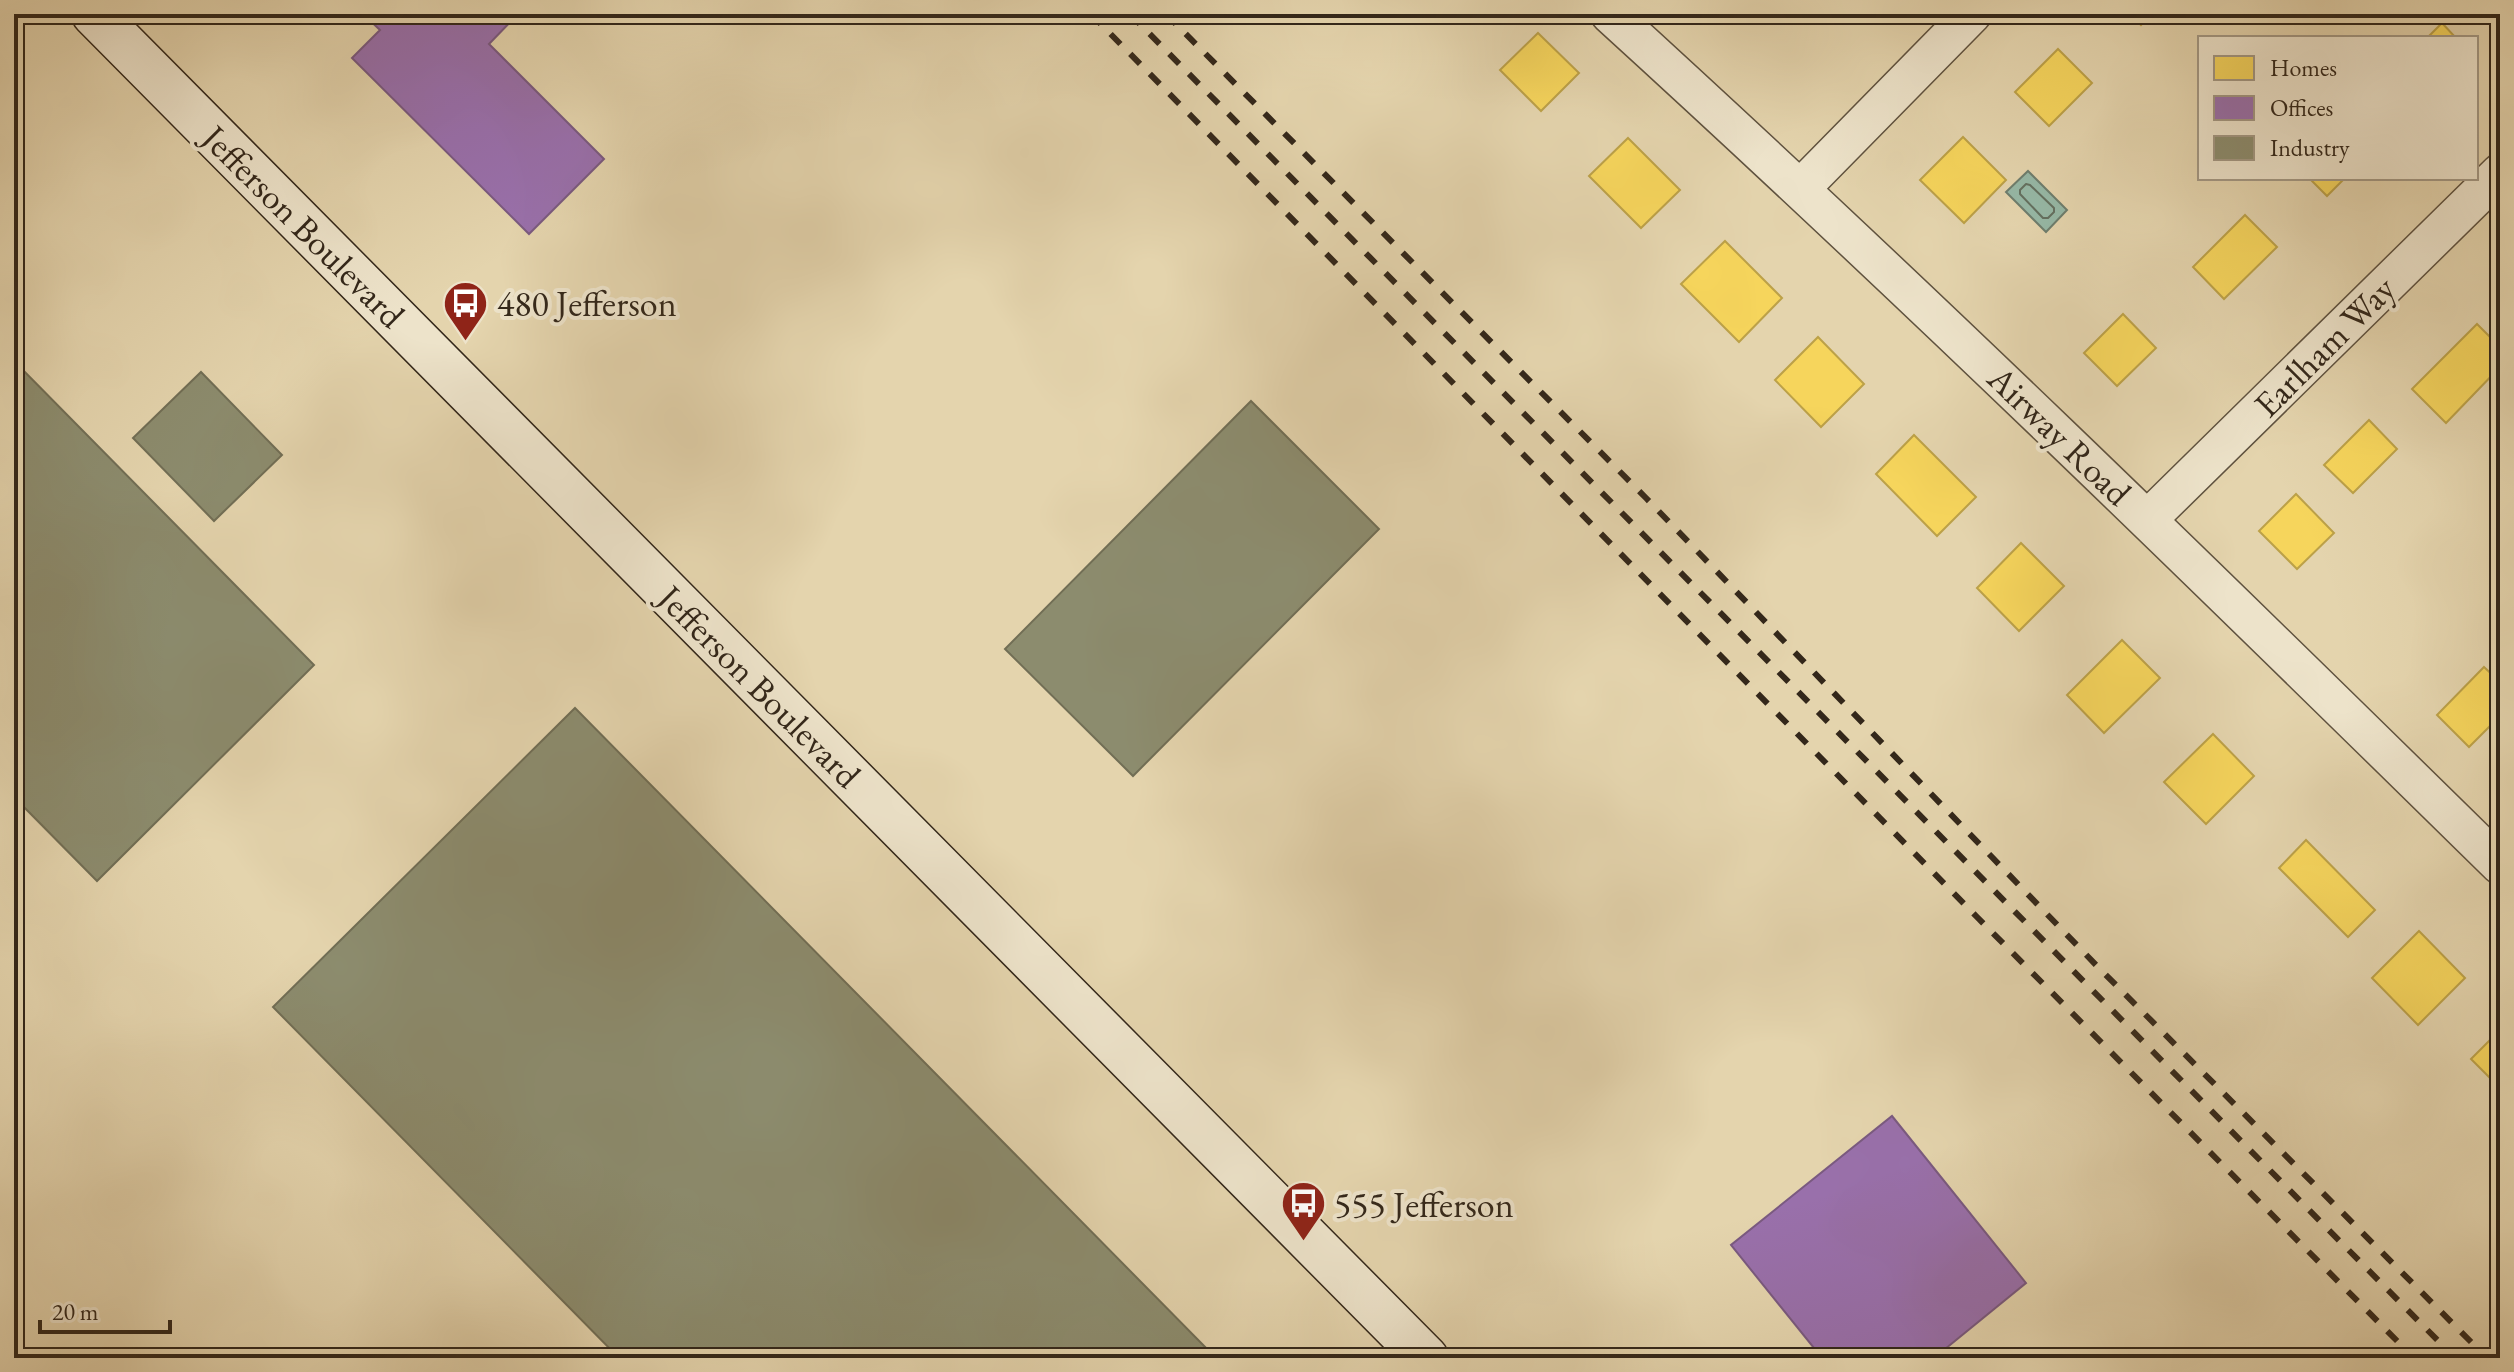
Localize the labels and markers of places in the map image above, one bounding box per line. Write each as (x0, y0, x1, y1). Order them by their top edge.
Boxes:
bus stop icon: 480 Jefferson (442, 279, 490, 342)
place label: 480 Jefferson (497, 280, 677, 327)
bus stop icon: 555 Jefferson (1279, 1180, 1327, 1243)
place label: 555 Jefferson (1334, 1181, 1514, 1228)

